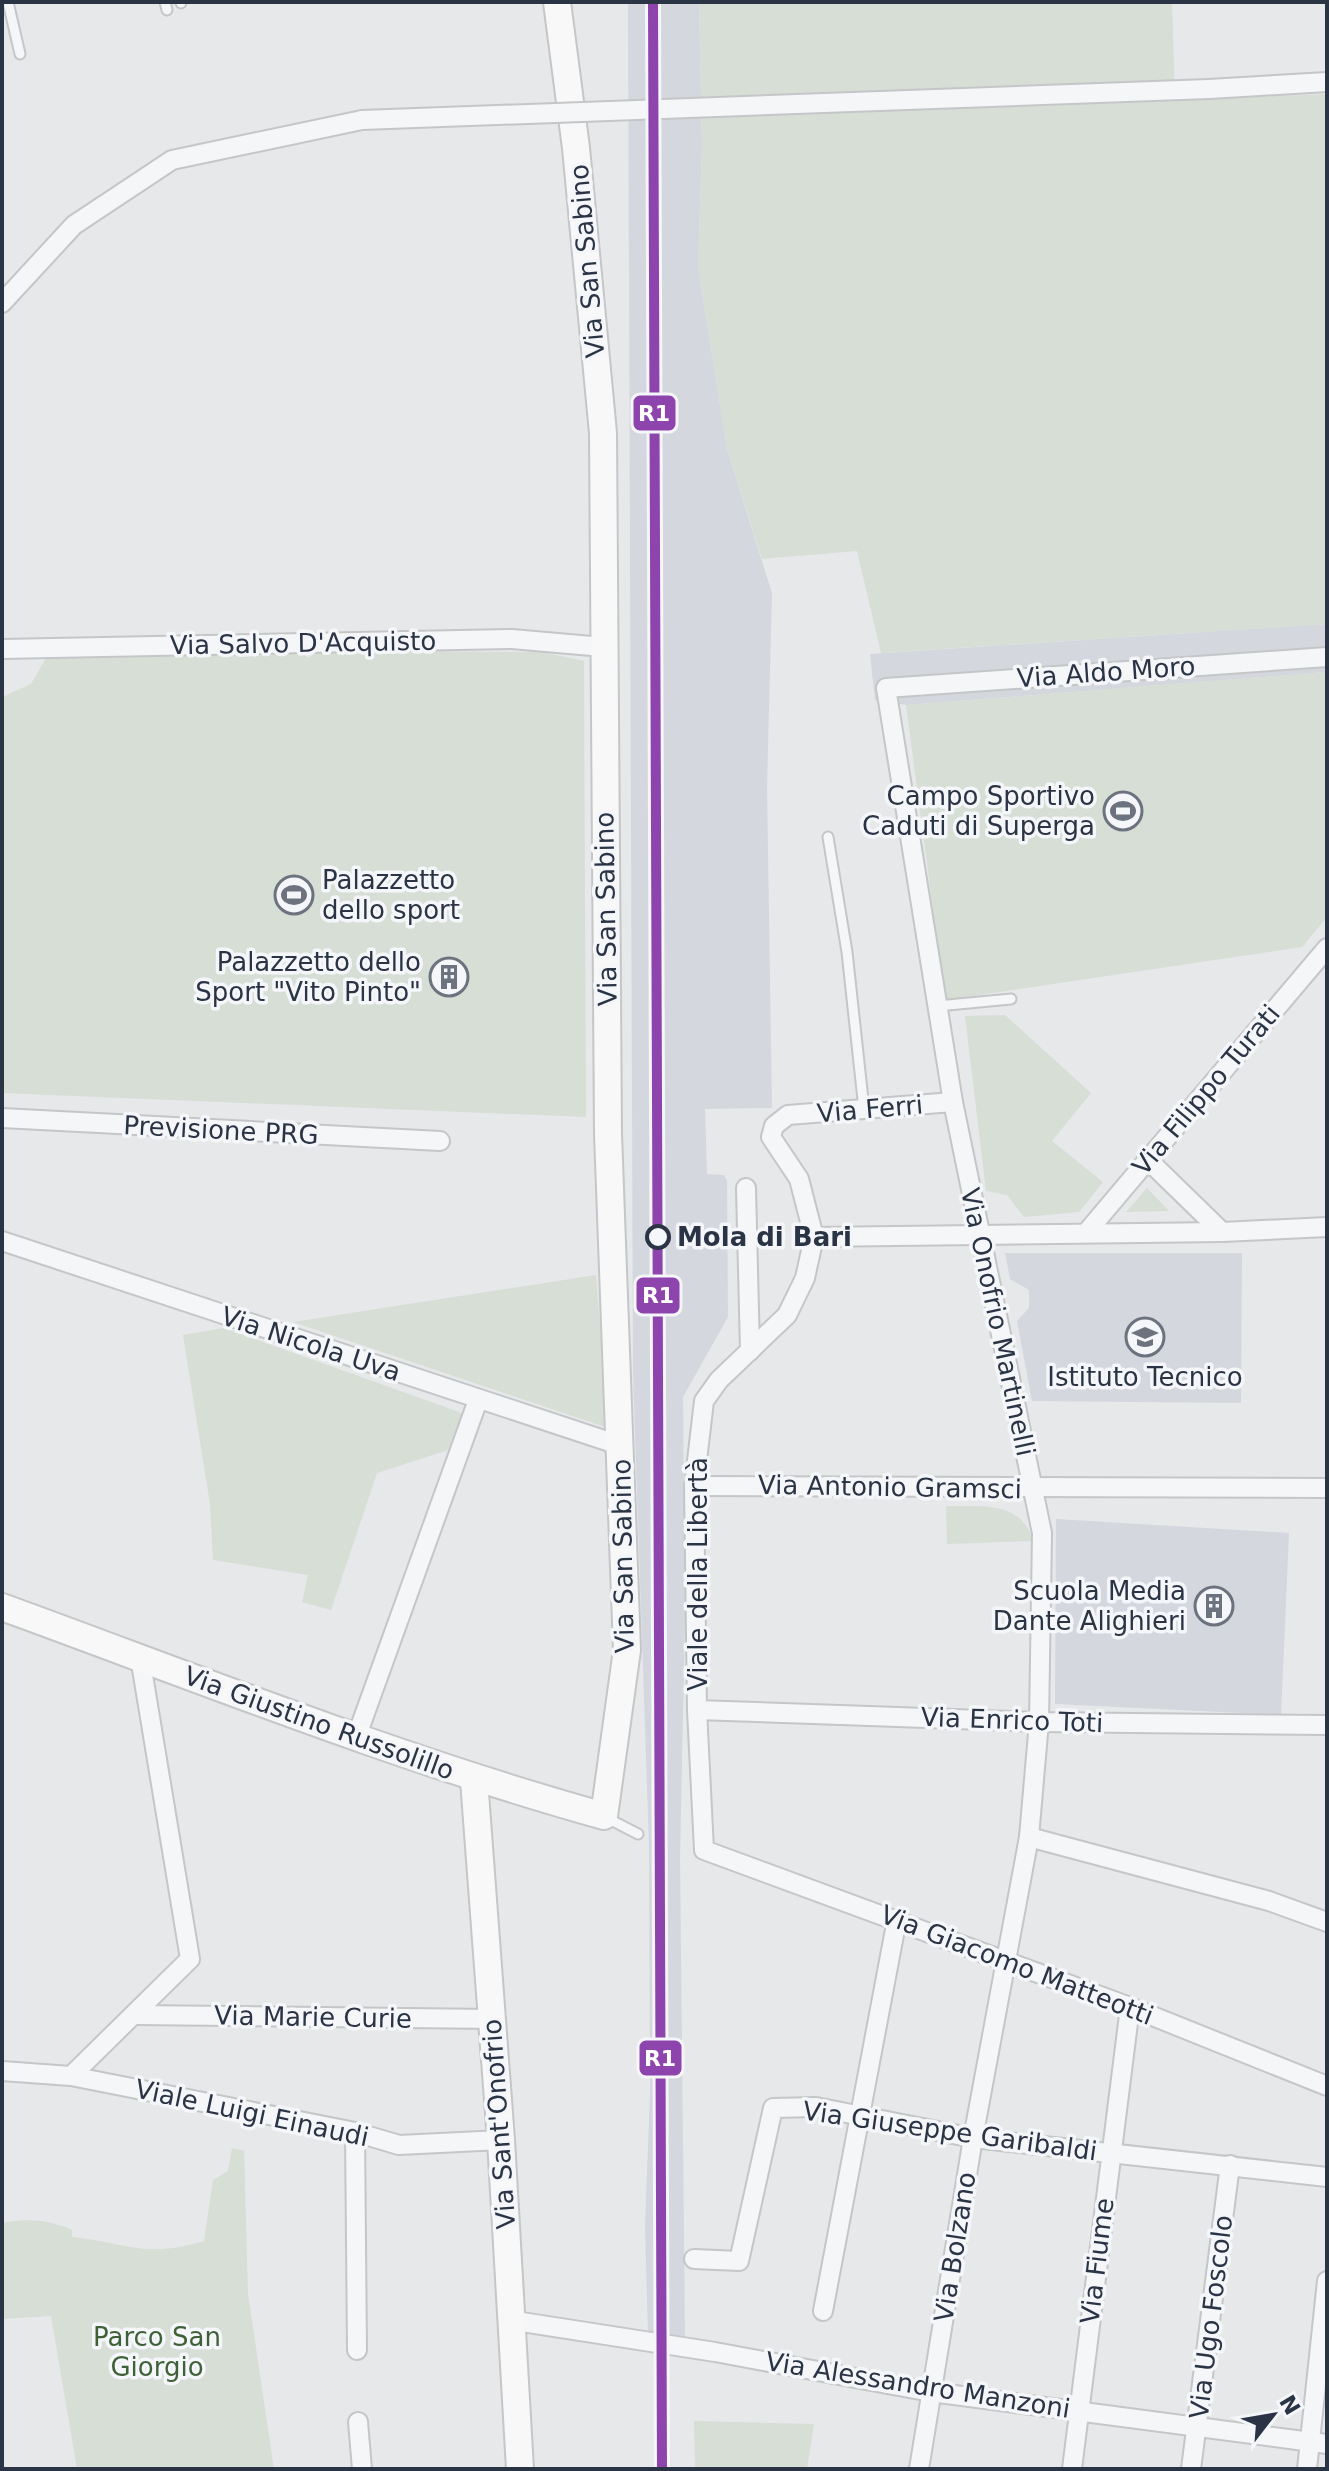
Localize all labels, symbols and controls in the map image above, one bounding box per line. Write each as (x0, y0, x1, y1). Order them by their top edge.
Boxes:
street label: Via San Sabino (564, 163, 610, 359)
line badge: R1 (632, 394, 677, 432)
text: R1 (638, 401, 670, 426)
street label: Via Salvo D'Acquisto (170, 626, 436, 660)
street label: Via Aldo Moro (1016, 651, 1196, 693)
place label: Campo Sportivo Caduti di Superga (862, 781, 1095, 841)
sports icon: Campo Sportivo Caduti di Superga (1102, 790, 1144, 832)
street label: Via San Sabino (589, 812, 623, 1006)
place label: Palazzetto dello sport (322, 865, 460, 925)
sports icon: Palazzetto dello sport (273, 874, 315, 916)
place label: Palazzetto dello Sport "Vito Pinto" (195, 947, 421, 1007)
building icon: Palazzetto dello Sport "Vito Pinto" (428, 956, 470, 998)
street label: Via Filippo Turati (1126, 999, 1286, 1181)
street label: Via Ferri (816, 1089, 924, 1129)
street label: Previsione PRG (123, 1110, 319, 1150)
street label: Via Onofrio Martinelli (955, 1185, 1041, 1459)
place label: Mola di Bari (677, 1222, 852, 1252)
marker: Mola di Bari (646, 1225, 670, 1249)
line badge: R1 (635, 1276, 681, 1315)
text: R1 (642, 1283, 674, 1308)
street label: Via Nicola Uva (217, 1301, 405, 1387)
school or university icon: Istituto Tecnico (1124, 1316, 1166, 1358)
place label: Istituto Tecnico (1047, 1362, 1243, 1392)
street label: Viale della Libertà (683, 1457, 713, 1691)
street label: Via San Sabino (606, 1459, 640, 1653)
street label: Via Antonio Gramsci (758, 1470, 1022, 1504)
place label: Scuola Media Dante Alighieri (993, 1576, 1186, 1636)
building icon: Scuola Media Dante Alighieri (1193, 1585, 1235, 1627)
street label: Via Giustino Russolillo (180, 1660, 458, 1786)
street label: Via Enrico Toti (920, 1702, 1104, 1738)
street label: Via Giacomo Matteotti (876, 1899, 1158, 2031)
street label: Via Marie Curie (214, 2000, 412, 2034)
street label: Via Sant'Onofrio (477, 2018, 521, 2230)
line badge: R1 (638, 2039, 683, 2077)
text: R1 (644, 2046, 676, 2071)
street label: Viale Luigi Einaudi (133, 2074, 371, 2152)
street label: Via Giuseppe Garibaldi (801, 2096, 1099, 2166)
street label: Via Bolzano (928, 2170, 982, 2324)
street label: Via Fiume (1074, 2196, 1120, 2326)
street label: Via Ugo Foscolo (1184, 2213, 1238, 2421)
park label: Parco San Giorgio (93, 2322, 221, 2382)
street label: Via Alessandro Manzoni (764, 2346, 1072, 2424)
north arrow (1233, 2375, 1313, 2455)
text: N (1274, 2391, 1305, 2419)

